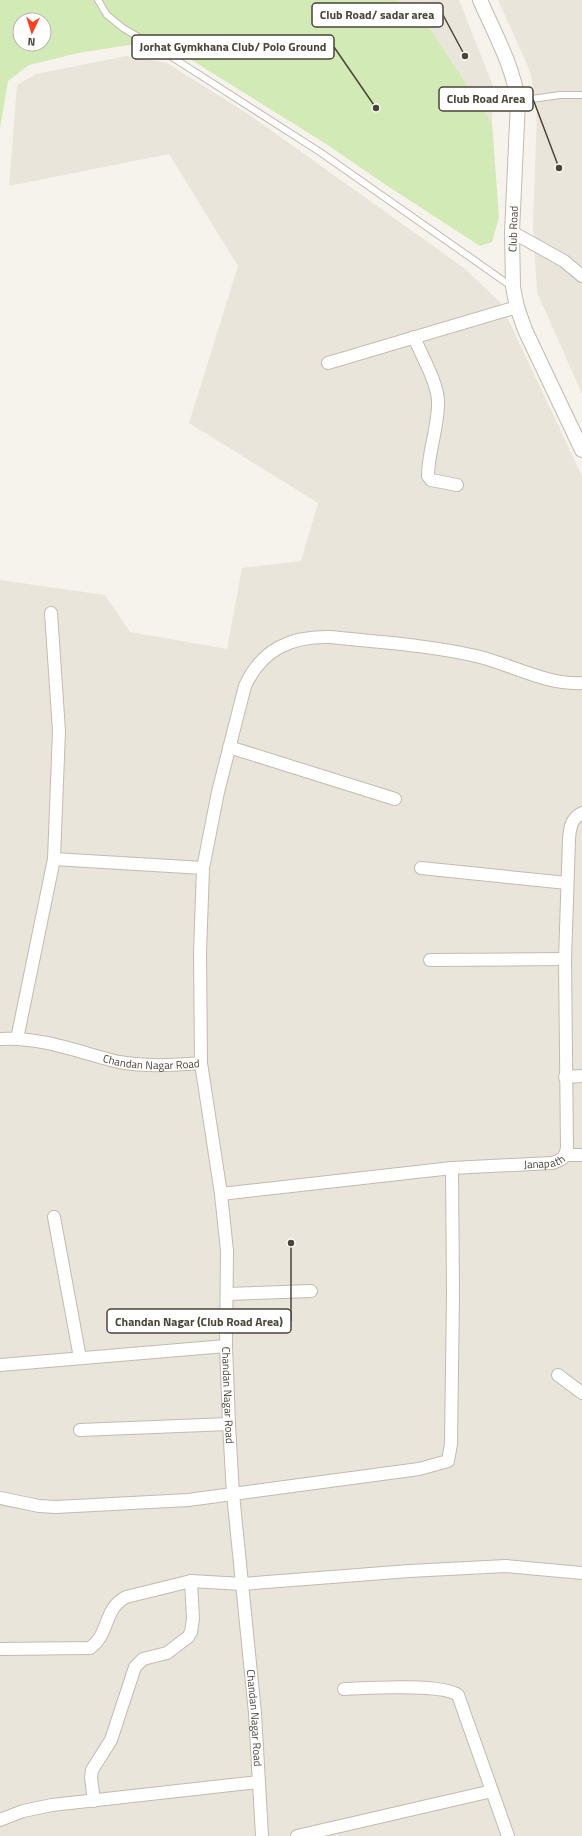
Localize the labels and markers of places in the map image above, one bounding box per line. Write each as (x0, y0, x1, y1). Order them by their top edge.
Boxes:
callout: Club Road/ sadar area (312, 3, 443, 27)
callout: Jorhat Gymkhana Club/ Polo Ground (132, 35, 334, 59)
callout: Club Road Area (439, 87, 533, 111)
callout: Chandan Nagar (Club Road Area) (107, 1309, 291, 1333)

